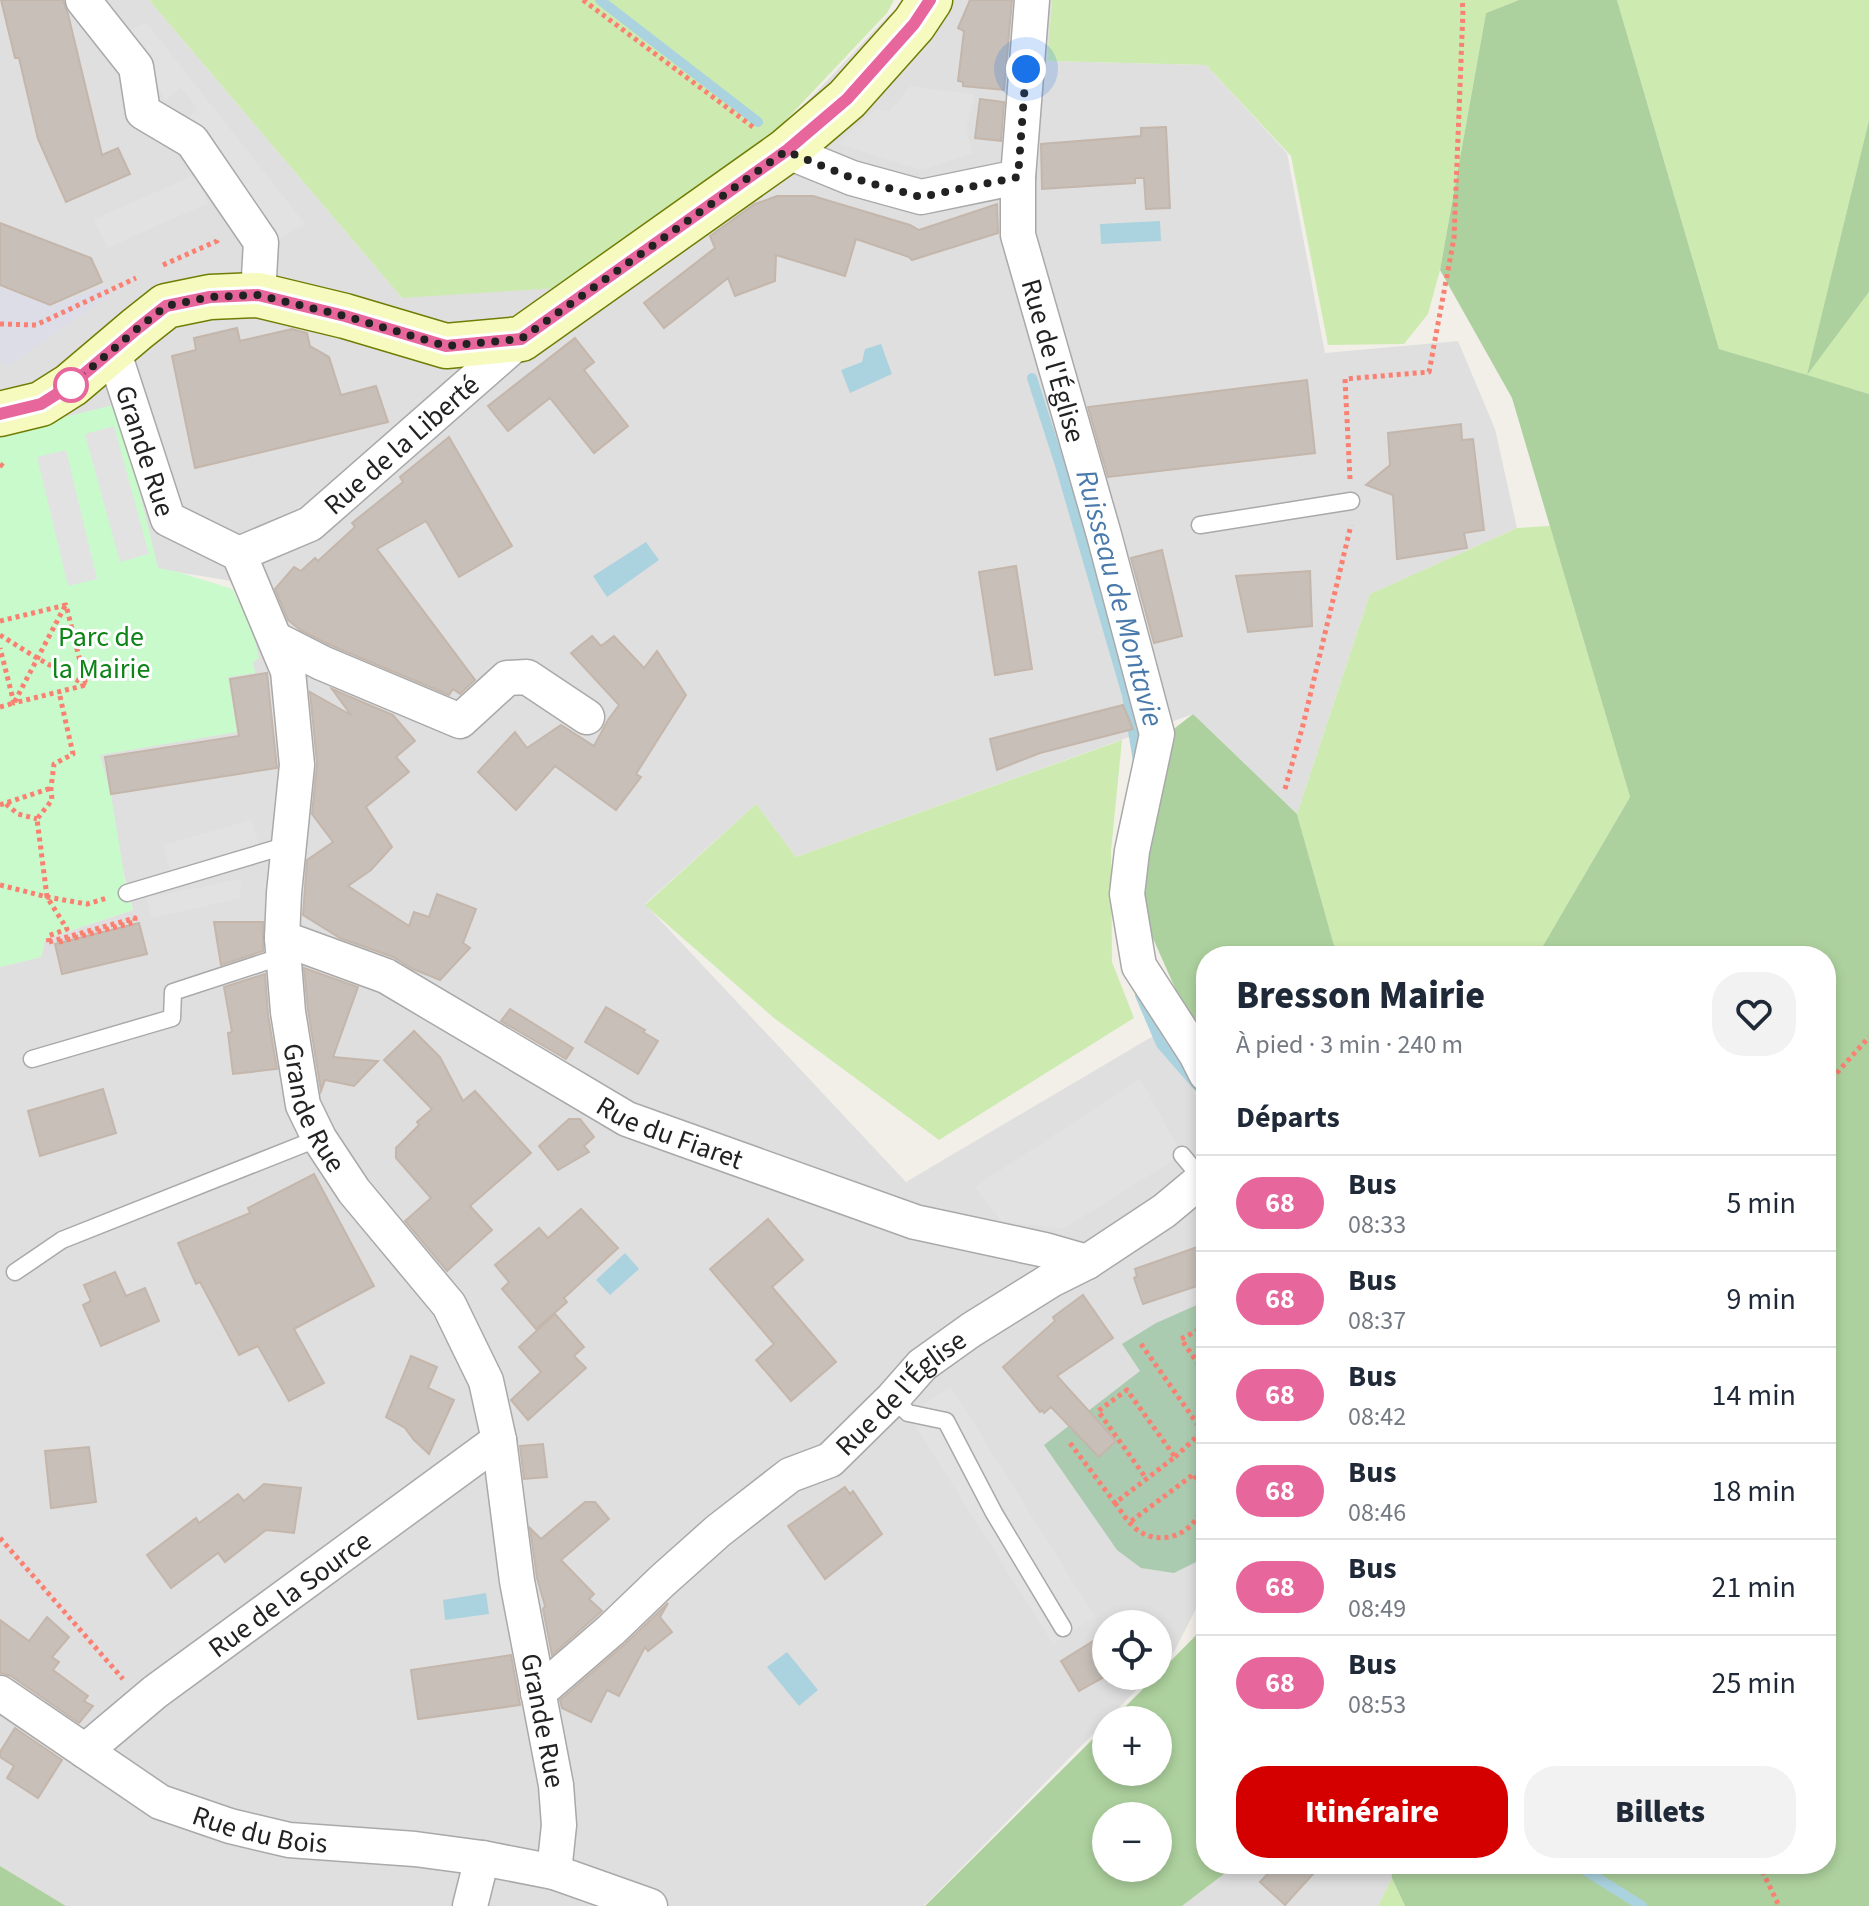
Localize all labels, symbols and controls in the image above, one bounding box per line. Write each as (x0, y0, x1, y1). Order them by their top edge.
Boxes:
your location (1006, 49, 1046, 89)
street label: Rue de l'Église (1011, 274, 1095, 447)
street label: Rue de la Liberté (315, 366, 488, 524)
unlabelled marker (54, 368, 88, 402)
street label: Grande Rue (105, 380, 185, 522)
water label: Ruisseau de Montavie (1064, 465, 1175, 732)
park label: Parc de la Mairie (52, 617, 150, 689)
text: Bresson Mairie (1236, 969, 1485, 1023)
button: heart (1712, 972, 1796, 1056)
text: À pied · 3 min · 240 m (1236, 1026, 1463, 1063)
street label: Grande Rue (272, 1041, 355, 1180)
street label: Rue du Fiaret (589, 1086, 749, 1180)
text: Départs (1236, 1096, 1340, 1139)
text: Bus (1348, 1163, 1396, 1206)
text: 5 min (1726, 1182, 1796, 1225)
text: 68 (1265, 1183, 1295, 1223)
text: 08:33 (1348, 1206, 1406, 1243)
text: Bus (1348, 1259, 1396, 1302)
text: 9 min (1726, 1278, 1796, 1321)
text: 68 (1265, 1279, 1295, 1319)
text: 08:37 (1348, 1302, 1406, 1339)
street label: Rue de l'Église (826, 1321, 975, 1465)
text: Bus (1348, 1355, 1396, 1398)
text: 14 min (1712, 1374, 1796, 1417)
text: 68 (1265, 1375, 1295, 1415)
text: 08:42 (1348, 1398, 1406, 1435)
text: Bus (1348, 1451, 1396, 1494)
text: 18 min (1712, 1470, 1796, 1513)
text: 68 (1265, 1471, 1295, 1511)
text: 08:46 (1348, 1494, 1406, 1531)
street label: Rue de la Source (200, 1521, 380, 1668)
text: Bus (1348, 1547, 1396, 1590)
text: 21 min (1712, 1566, 1796, 1609)
text: 68 (1265, 1567, 1295, 1607)
text: 08:49 (1348, 1590, 1406, 1627)
map controls (1092, 1610, 1172, 1882)
button: locate (1092, 1610, 1172, 1690)
text: Bus (1348, 1643, 1396, 1686)
street label: Grande Rue (510, 1650, 575, 1791)
text: 25 min (1712, 1662, 1796, 1705)
text: 68 (1265, 1663, 1295, 1703)
text: 08:53 (1348, 1686, 1406, 1723)
button: + (1092, 1706, 1172, 1786)
button: Itinéraire (1236, 1766, 1508, 1858)
button: Billets (1524, 1766, 1796, 1858)
street label: Rue du Bois (187, 1796, 329, 1864)
button: − (1092, 1802, 1172, 1882)

